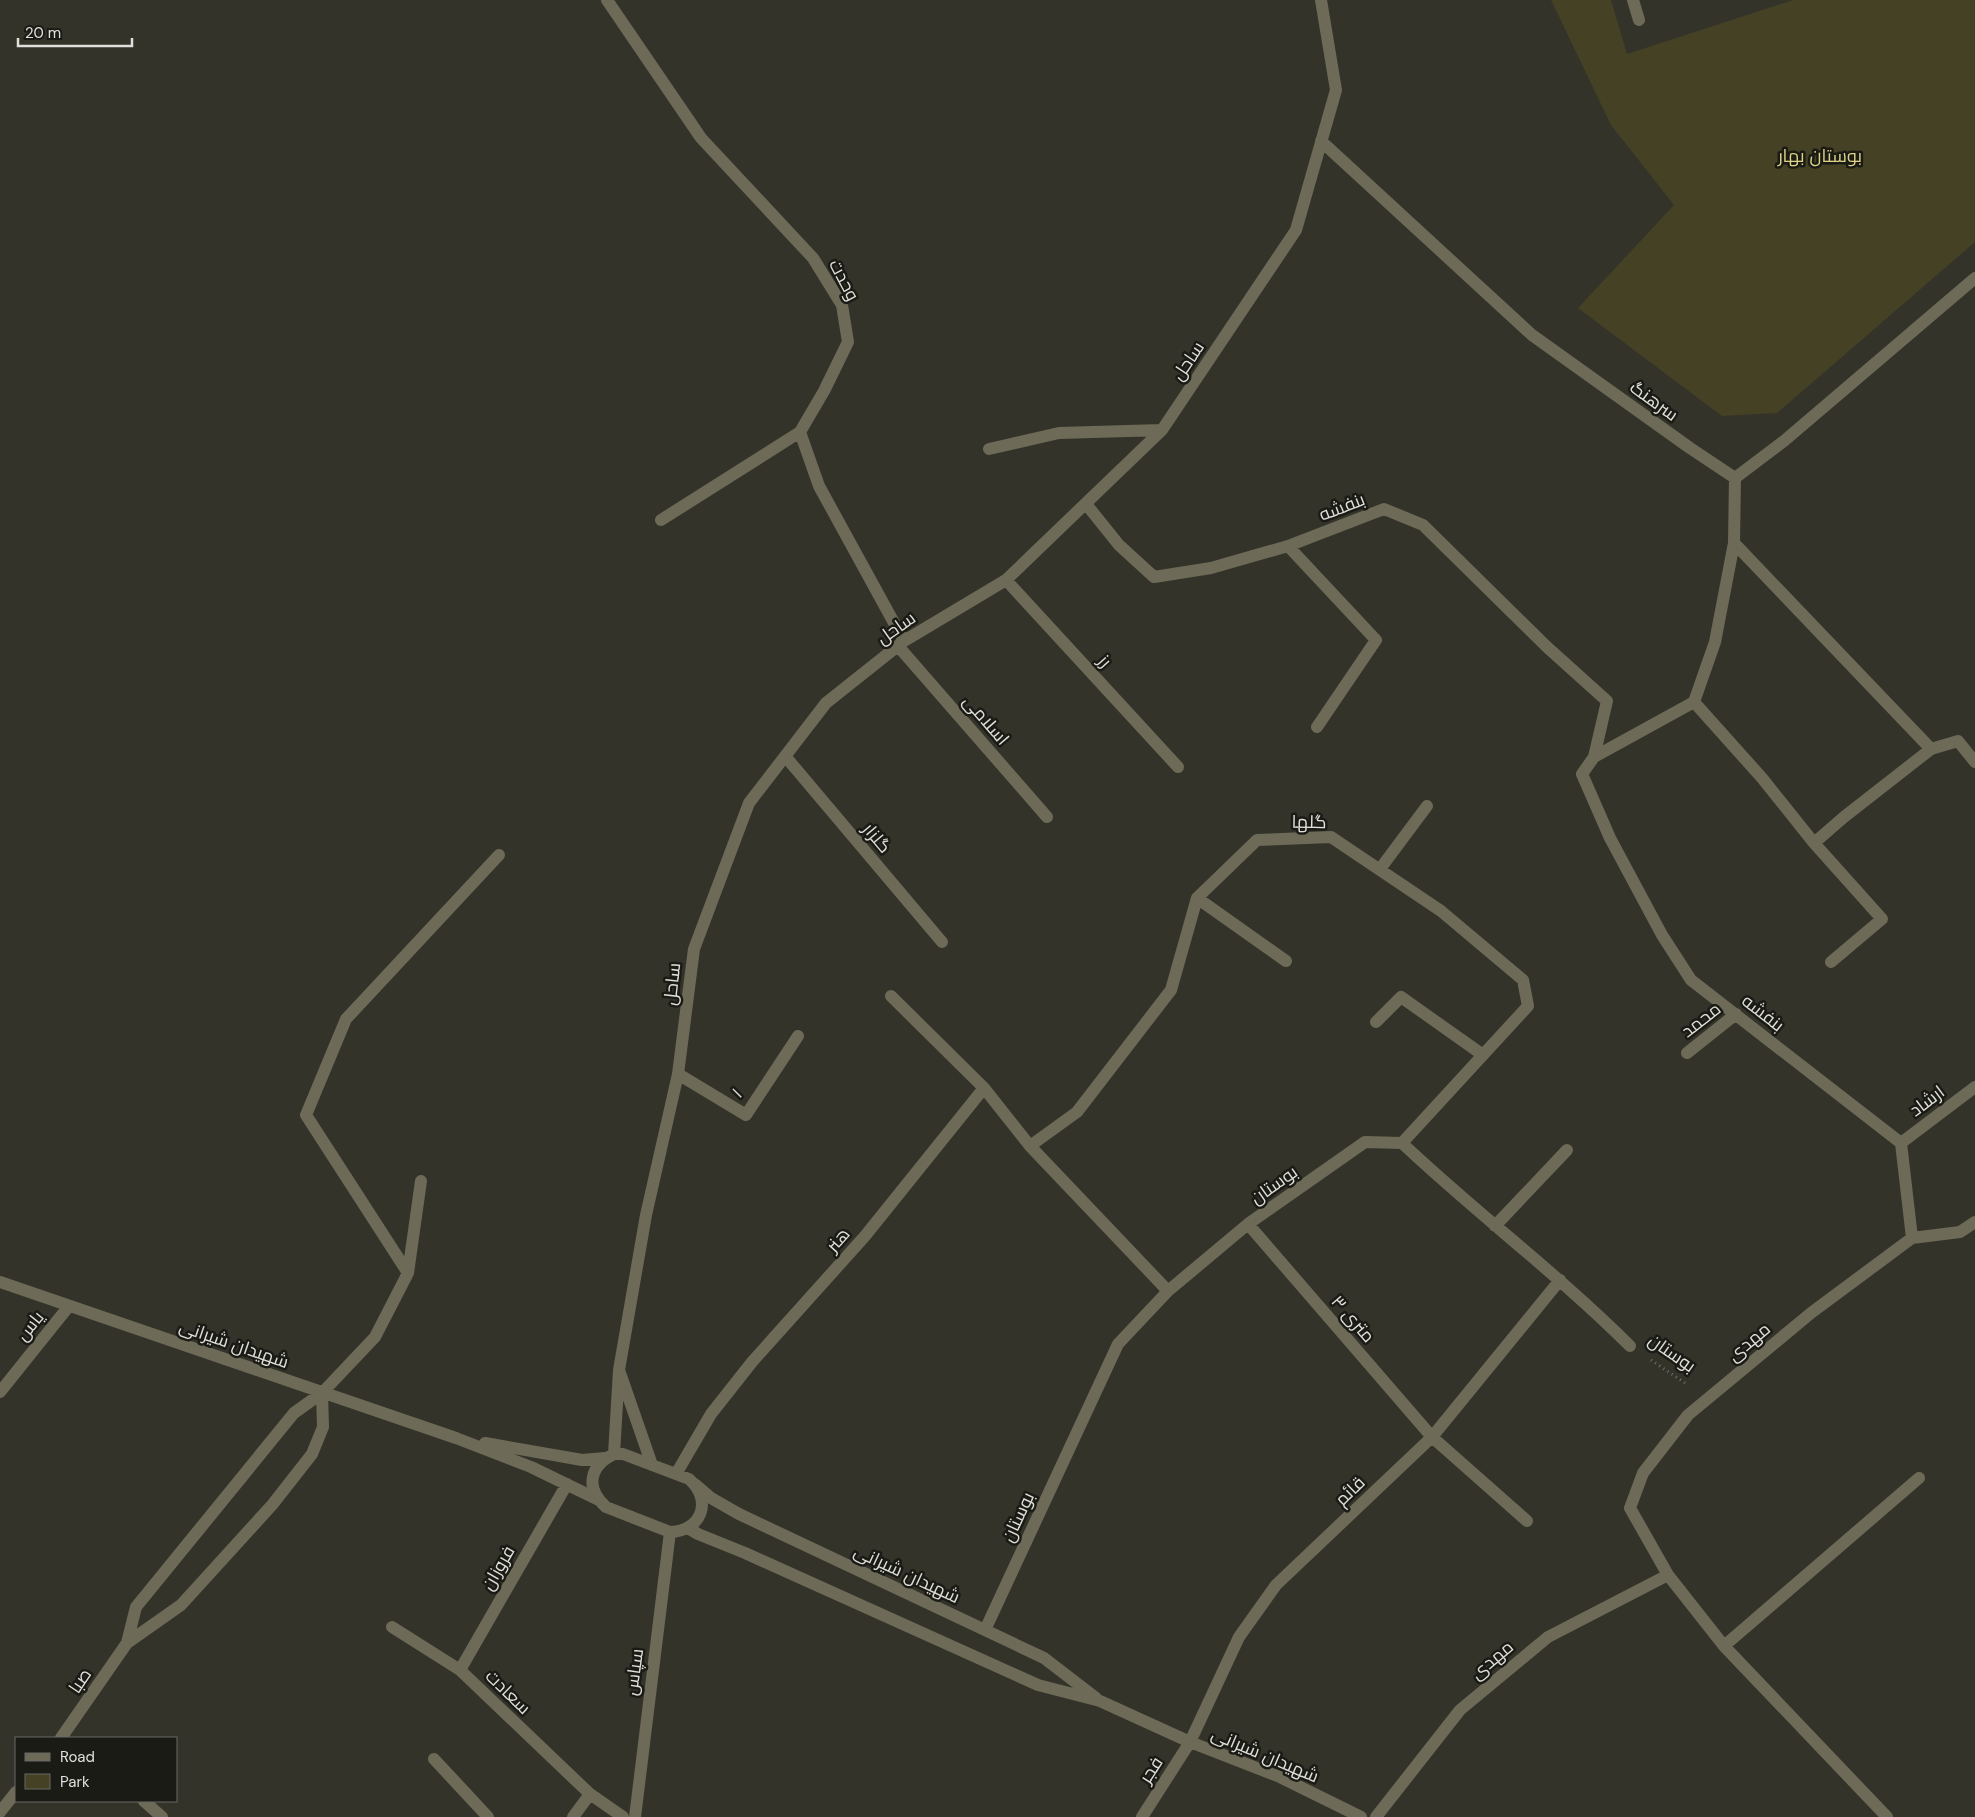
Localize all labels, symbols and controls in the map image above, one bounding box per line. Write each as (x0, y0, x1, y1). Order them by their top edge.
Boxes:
scale bar (18, 15, 131, 47)
text: 20 m (25, 23, 61, 43)
park label: بوستان بهار (1777, 144, 1862, 168)
street label: وحدت (823, 255, 865, 305)
street label: ساحل (1166, 337, 1210, 385)
street label: سرهنگ (1625, 375, 1683, 427)
street label: بنفشه (1316, 487, 1368, 527)
street label: ساحل (872, 606, 920, 650)
street label: رز (1092, 649, 1117, 673)
street label: اسلامی (957, 690, 1015, 750)
street label: گلها (1291, 810, 1327, 834)
street label: گلزار (857, 817, 897, 858)
street label: ساحل (658, 961, 686, 1007)
street label: بنفشه (1737, 989, 1789, 1037)
street label: محمد (1676, 997, 1726, 1043)
street label: ارشاد (1904, 1080, 1950, 1122)
street label: ۱ (727, 1083, 747, 1103)
street label: بوستان (1246, 1160, 1302, 1210)
street label: هنر (820, 1223, 855, 1258)
street label: ۳ متری (1326, 1290, 1380, 1348)
street label: یاس (11, 1306, 49, 1346)
street label: شهیدان شیرانی (176, 1314, 292, 1374)
street label: مهدی (1722, 1317, 1776, 1367)
street label: بوستان (1644, 1328, 1700, 1378)
street label: قائم (1330, 1471, 1370, 1511)
street label: بوستان (996, 1488, 1040, 1546)
street label: شهیدان شیرانی (850, 1539, 964, 1609)
street label: فروزان (476, 1541, 520, 1595)
street label: مهدی (1465, 1635, 1519, 1685)
street label: سپاس (619, 1647, 649, 1697)
street label: صبا (63, 1664, 97, 1698)
street label: سعادت (480, 1664, 536, 1720)
street label: شهیدان شیرانی (1208, 1722, 1322, 1788)
legend (15, 1737, 178, 1802)
text: Road (60, 1747, 95, 1767)
street label: فجر (1133, 1752, 1168, 1789)
text: Park (60, 1772, 90, 1792)

